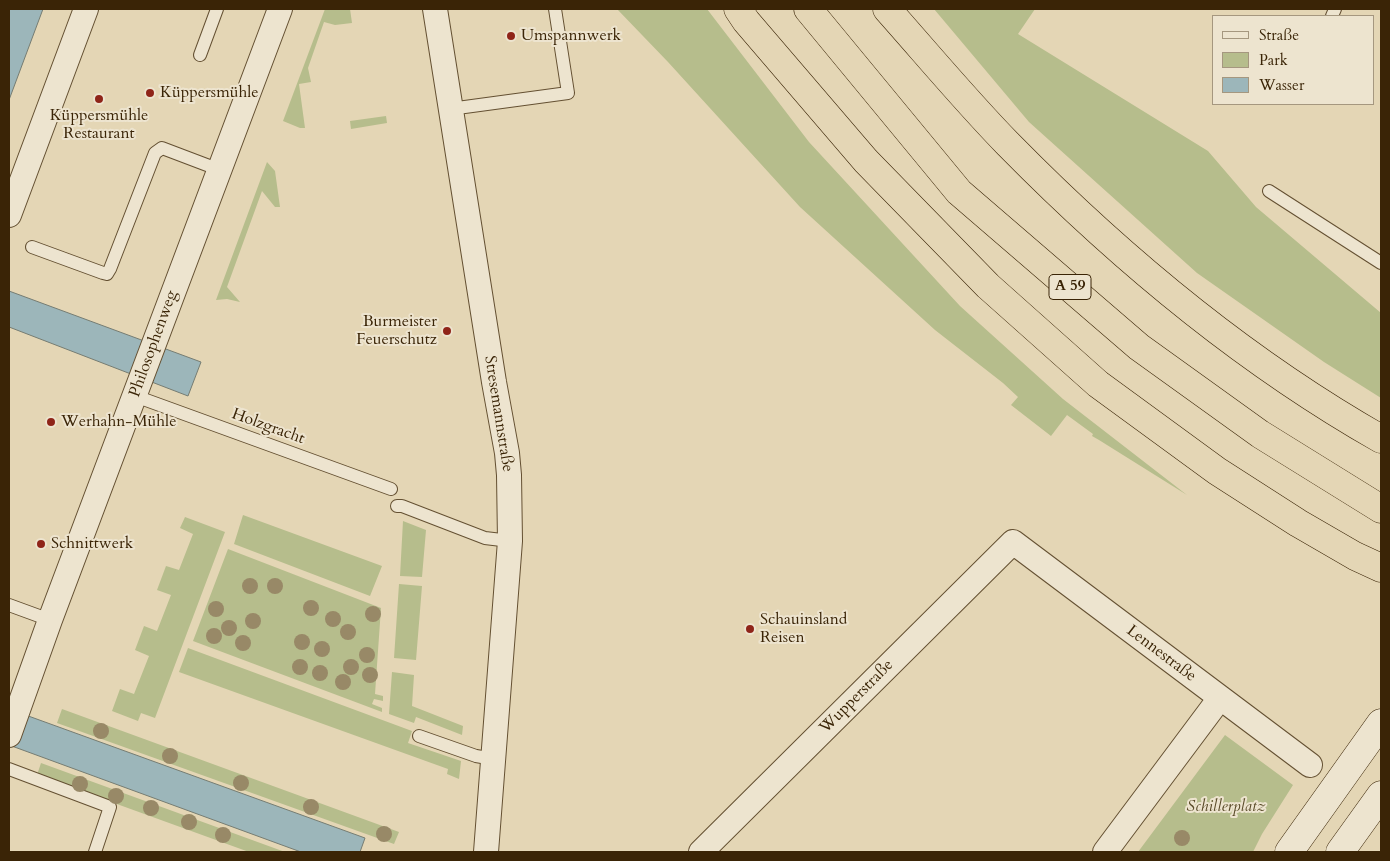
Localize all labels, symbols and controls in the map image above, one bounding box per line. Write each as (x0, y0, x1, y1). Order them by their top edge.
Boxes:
legend (1212, 15, 1375, 105)
text: Straße (1259, 25, 1299, 45)
place label: Umspannwerk (521, 26, 621, 46)
marker: Umspannwerk (505, 30, 517, 42)
text: Park (1259, 50, 1288, 70)
text: Wasser (1259, 75, 1304, 95)
place label: Küppersmühle (160, 83, 259, 103)
marker: Küppersmühle (144, 87, 156, 99)
marker: Küppersmühle Restaurant (93, 93, 105, 105)
place label: Küppersmühle Restaurant (50, 106, 148, 144)
road number: A 59 (1049, 274, 1091, 300)
street label: Philosophenweg (126, 288, 182, 400)
place label: Burmeister Feuerschutz (356, 312, 437, 350)
marker: Burmeister Feuerschutz (441, 325, 453, 337)
street label: Stresemannstraße (479, 355, 517, 473)
street label: Holzgracht (229, 405, 307, 449)
place label: Werhahn-Mühle (61, 412, 176, 432)
marker: Werhahn-Mühle (45, 416, 57, 428)
place label: Schnittwerk (51, 534, 133, 554)
marker: Schnittwerk (35, 538, 47, 550)
place label: Schauinsland Reisen (760, 610, 847, 648)
street label: Lennestraße (1122, 622, 1200, 686)
marker: Schauinsland Reisen (744, 623, 756, 635)
street label: Wupperstraße (816, 656, 898, 738)
park label: Schillerplatz (1187, 797, 1265, 817)

